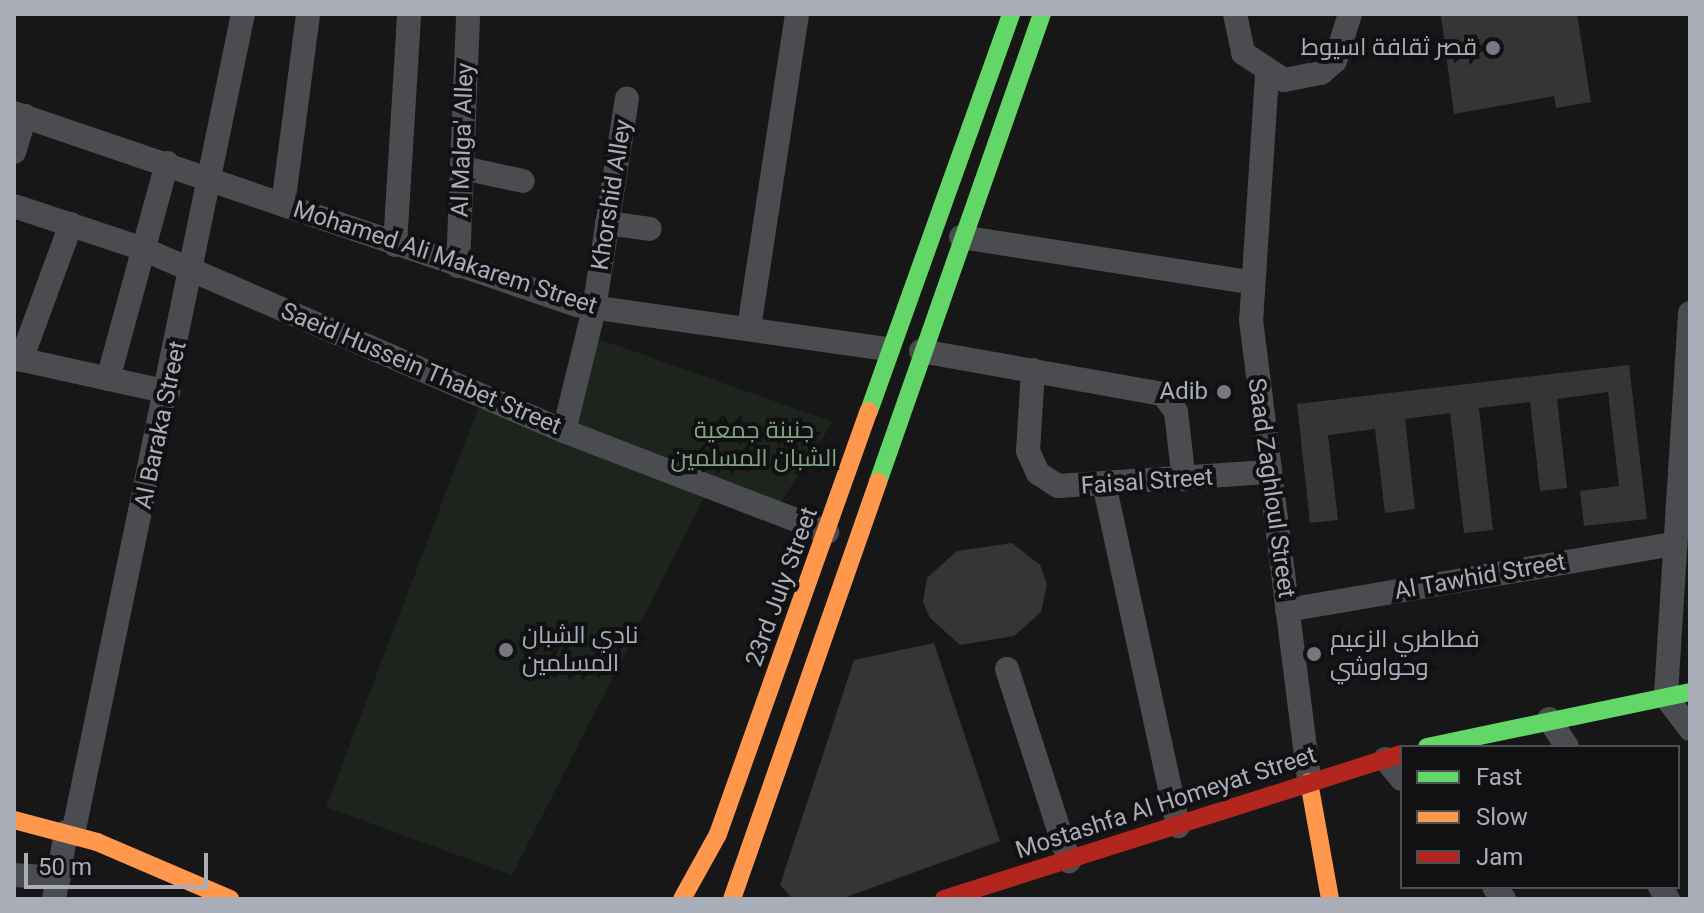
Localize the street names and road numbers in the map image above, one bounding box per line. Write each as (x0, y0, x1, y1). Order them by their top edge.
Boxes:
street label: Al Malga' Alley (446, 62, 480, 218)
street label: Khorshid Alley (586, 118, 638, 272)
street label: Mohamed Ali Makarem Street (290, 195, 600, 321)
street label: Saeid Hussein Thabet Street (276, 297, 566, 441)
street label: Al Baraka Street (129, 339, 193, 511)
street label: Saad Zaghloul Street (1241, 376, 1301, 600)
street label: Faisal Street (1080, 463, 1214, 501)
street label: 23rd July Street (740, 503, 824, 671)
street label: Al Tawhid Street (1392, 548, 1568, 606)
street label: Mostashfa Al Homeyat Street (1012, 741, 1320, 865)

